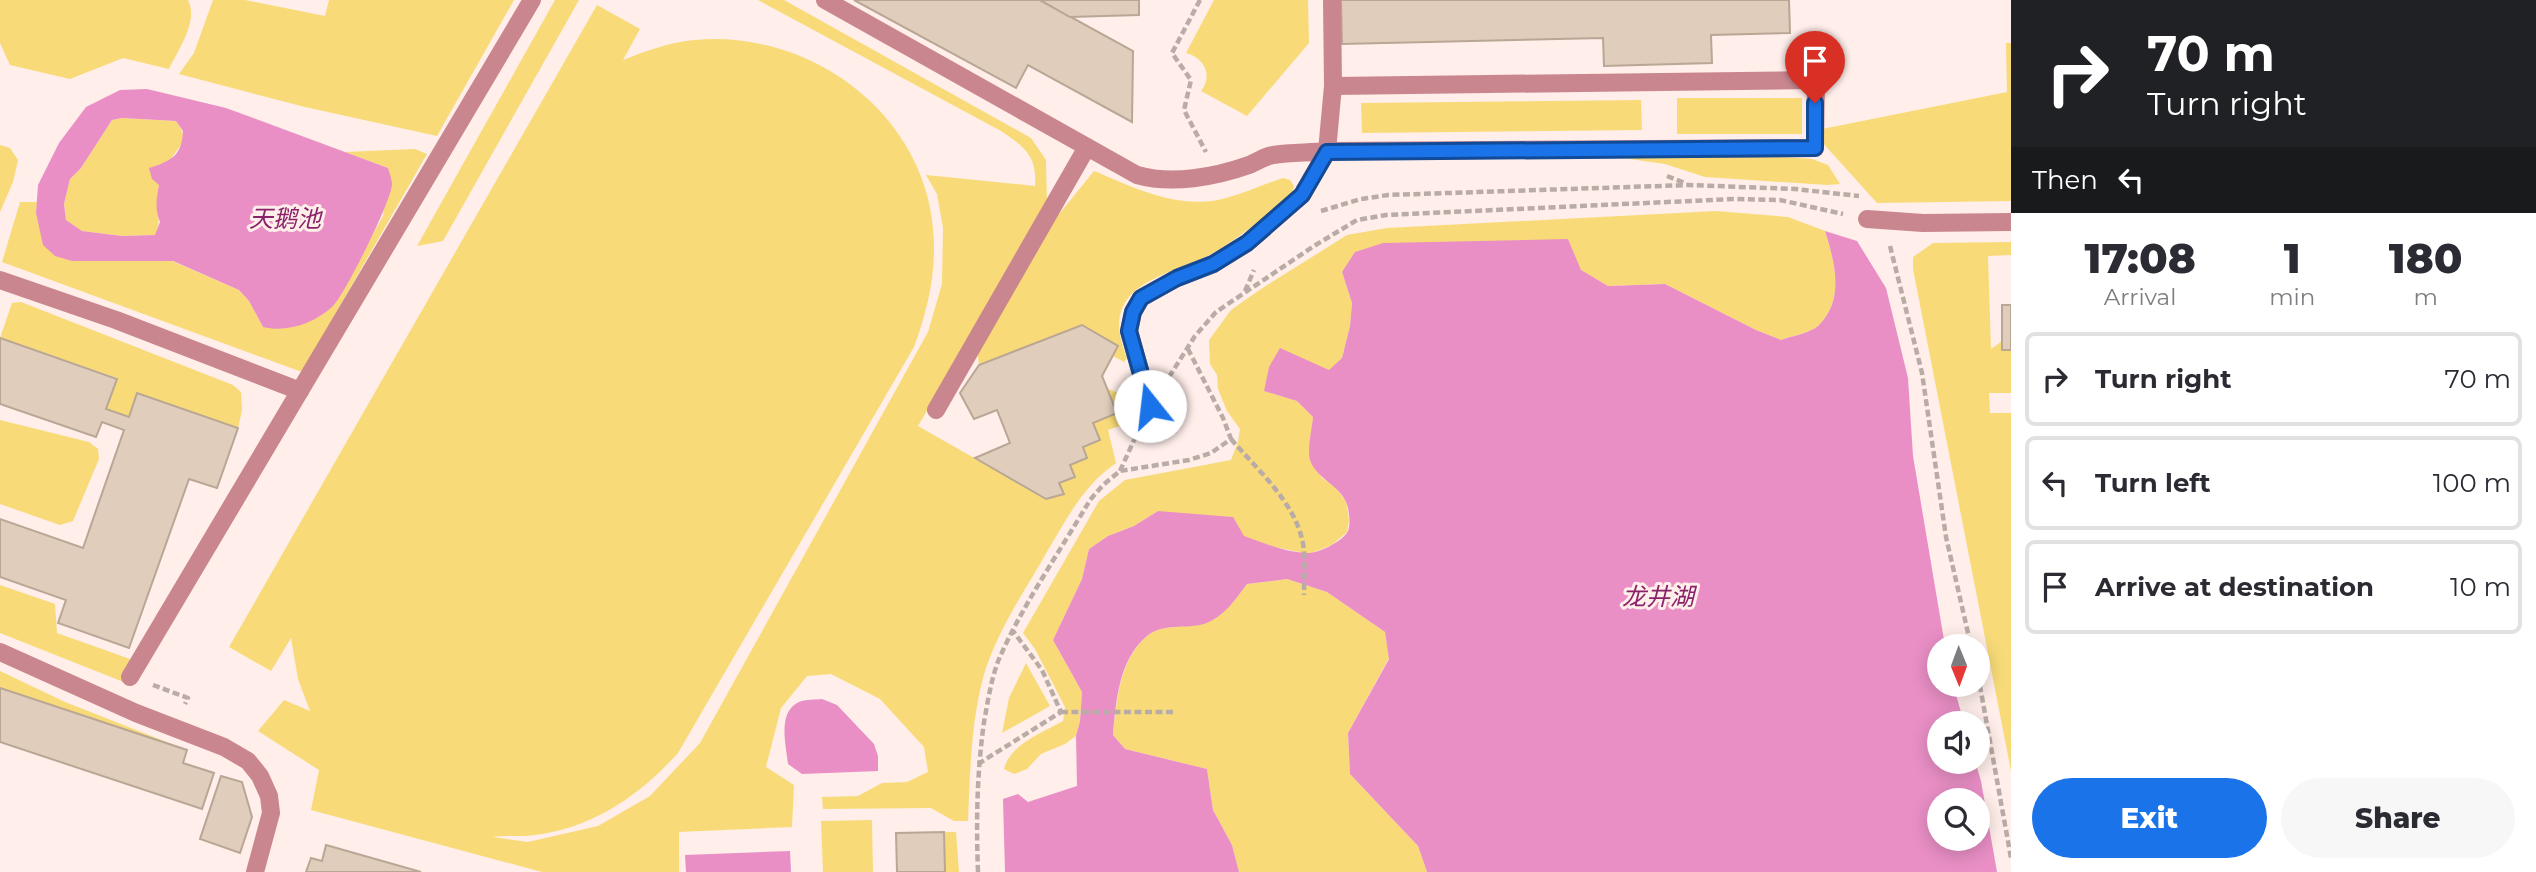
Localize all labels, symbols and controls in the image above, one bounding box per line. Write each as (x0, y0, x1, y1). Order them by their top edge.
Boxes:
text: 70 m (2147, 24, 2275, 83)
icon: right (2032, 28, 2123, 119)
pin (1785, 31, 1845, 103)
icon: arrive (1796, 42, 1834, 80)
text: Turn right (2147, 84, 2307, 123)
icon: left (2112, 161, 2150, 199)
text: Then (2032, 164, 2098, 196)
water label: 天鹅池 (249, 204, 323, 233)
text: 17:08 (2084, 232, 2196, 284)
text: 1 (2284, 232, 2301, 284)
text: 180 (2389, 232, 2463, 284)
text: Arrival (2104, 283, 2176, 311)
text: min (2269, 283, 2315, 311)
text: m (2413, 283, 2438, 311)
icon: right (2036, 360, 2074, 398)
text: Turn right (2095, 363, 2231, 395)
text: 70 m (2445, 363, 2511, 395)
position arrow (1113, 369, 1187, 443)
icon: left (2036, 464, 2074, 502)
text: Turn left (2095, 467, 2211, 499)
text: 100 m (2433, 467, 2511, 499)
icon: arrive (2036, 568, 2074, 606)
text: Arrive at destination (2095, 571, 2374, 603)
text: 10 m (2450, 571, 2511, 603)
water label: 龙井湖 (1622, 582, 1698, 611)
north arrow (1927, 634, 1990, 696)
map controls (1927, 634, 1990, 851)
button: sound (1927, 711, 1990, 774)
button: Exit (2032, 778, 2267, 858)
button: Share (2281, 778, 2515, 858)
button: search (1927, 788, 1990, 851)

